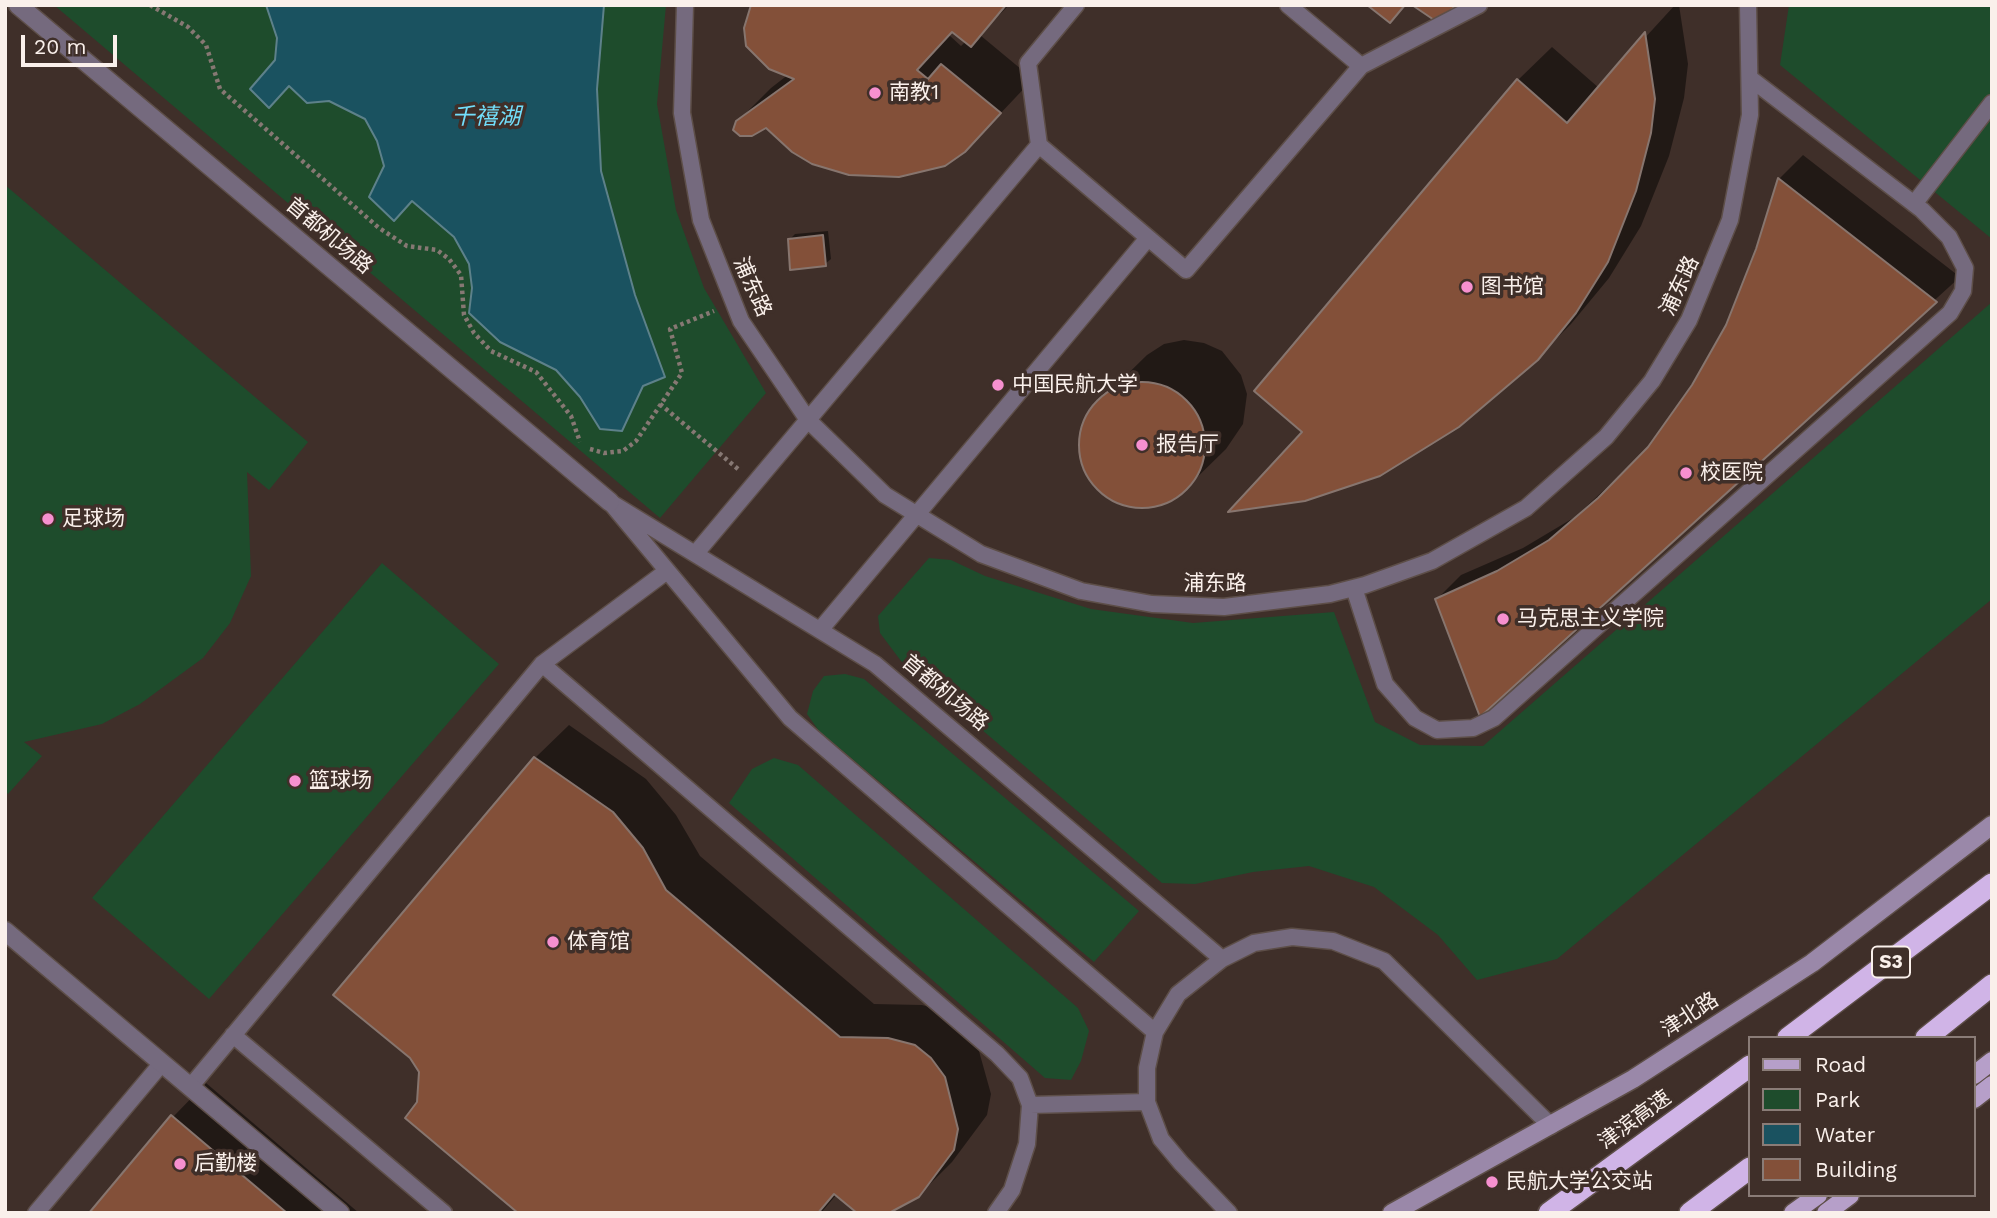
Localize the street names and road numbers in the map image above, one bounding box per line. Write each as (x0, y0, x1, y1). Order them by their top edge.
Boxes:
street label: 首都机场路 (281, 193, 377, 279)
street label: 浦东路 (1655, 252, 1705, 320)
street label: 浦东路 (728, 253, 776, 321)
street label: 浦东路 (1184, 571, 1246, 597)
street label: 首都机场路 (897, 650, 993, 736)
road number: S3 (1872, 946, 1910, 978)
street label: 津北路 (1657, 987, 1723, 1043)
street label: 津滨高速 (1594, 1085, 1676, 1155)

